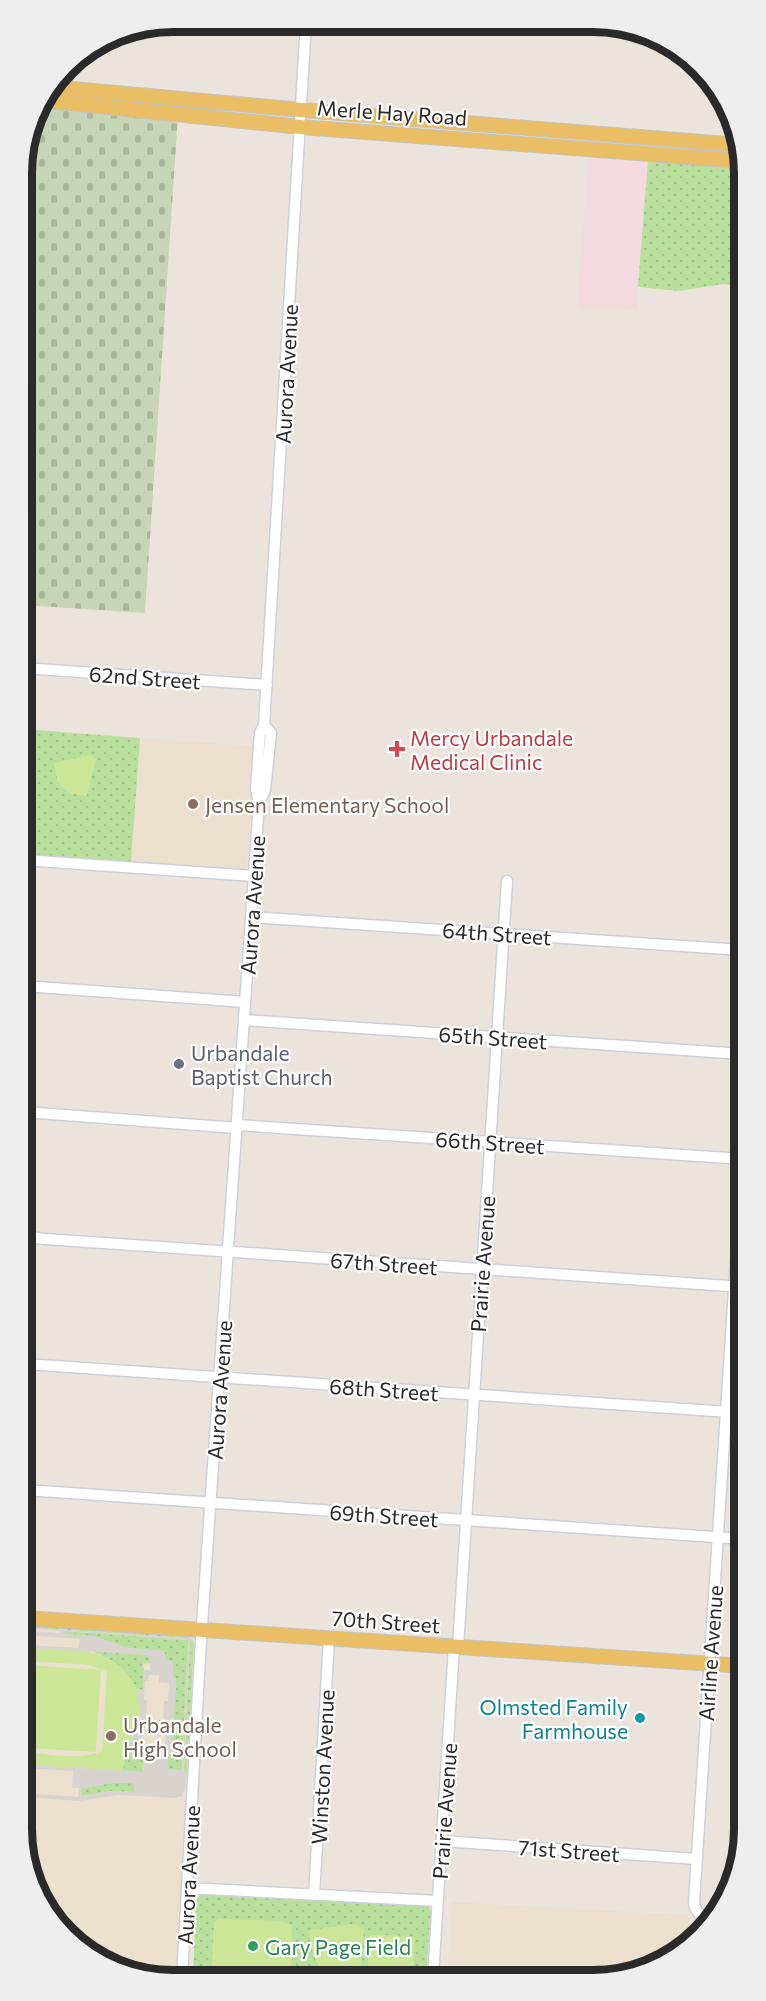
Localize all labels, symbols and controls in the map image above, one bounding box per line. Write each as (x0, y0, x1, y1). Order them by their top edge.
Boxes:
street label: Merle Hay Road (316, 94, 468, 130)
street label: Aurora Avenue (270, 304, 302, 444)
street label: 62nd Street (88, 661, 202, 693)
place label: Mercy Urbandale Medical Clinic (410, 725, 573, 774)
marker: Mercy Urbandale Medical Clinic (388, 740, 406, 758)
place label: Jensen Elementary School (205, 792, 449, 817)
marker: Jensen Elementary School (186, 797, 200, 811)
street label: Aurora Avenue (235, 834, 269, 976)
street label: 64th Street (442, 917, 552, 949)
street label: 65th Street (438, 1021, 548, 1053)
place label: Urbandale Baptist Church (191, 1040, 333, 1089)
marker: Urbandale Baptist Church (172, 1057, 186, 1071)
street label: 66th Street (435, 1126, 545, 1158)
street label: Prairie Avenue (465, 1195, 499, 1333)
street label: 67th Street (329, 1247, 439, 1279)
street label: Aurora Avenue (202, 1319, 236, 1461)
street label: 68th Street (329, 1373, 439, 1405)
street label: 69th Street (329, 1499, 439, 1531)
street label: Airline Avenue (693, 1584, 727, 1722)
street label: 70th Street (331, 1605, 441, 1637)
street label: Winston Avenue (305, 1689, 339, 1845)
place label: Olmsted Family Farmhouse (479, 1694, 628, 1743)
marker: Olmsted Family Farmhouse (633, 1711, 647, 1725)
place label: Urbandale High School (123, 1712, 237, 1761)
marker: Urbandale High School (104, 1729, 118, 1743)
street label: Prairie Avenue (427, 1742, 461, 1880)
street label: Aurora Avenue (172, 1805, 204, 1945)
street label: 71st Street (517, 1834, 621, 1866)
place label: Gary Page Field (265, 1934, 411, 1959)
marker: Gary Page Field (246, 1939, 260, 1953)

